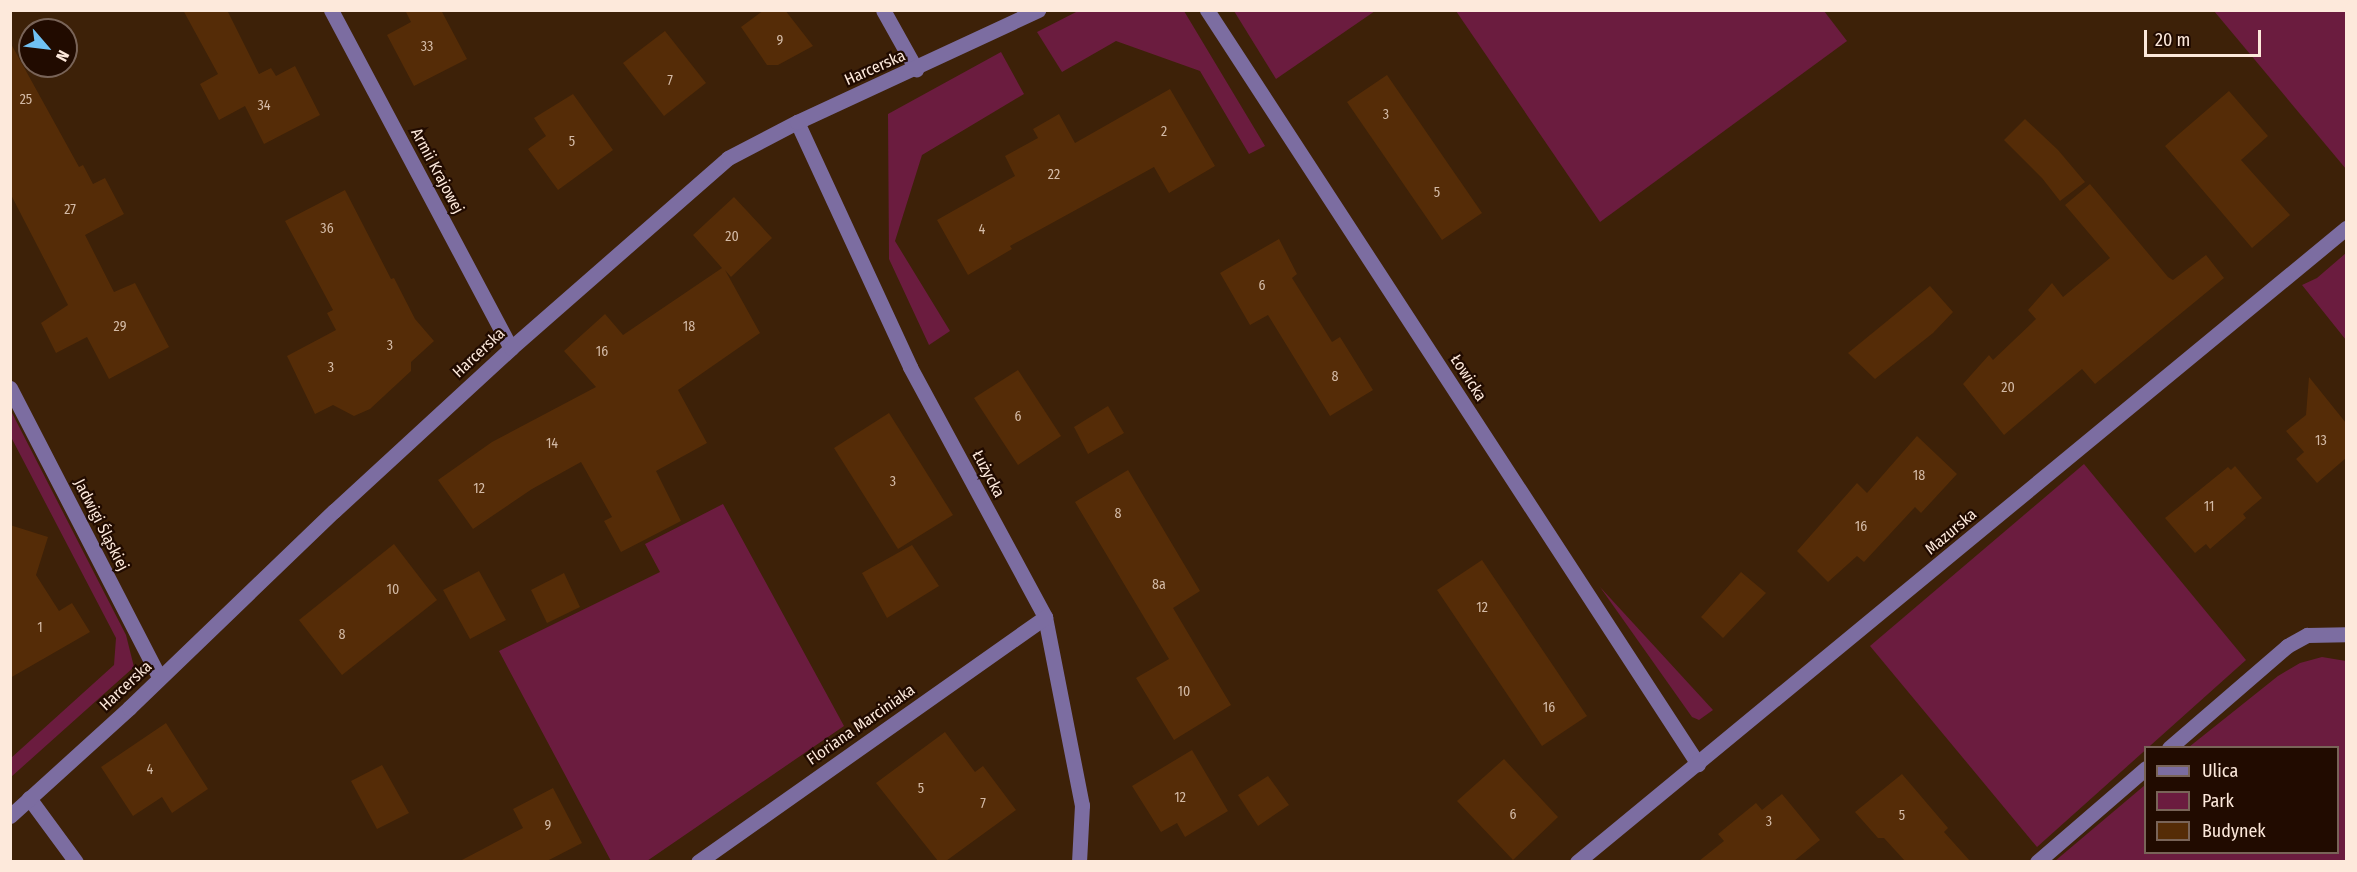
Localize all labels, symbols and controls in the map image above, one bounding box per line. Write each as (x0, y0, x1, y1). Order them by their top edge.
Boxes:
north arrow (18, 18, 78, 78)
scale bar (2147, 18, 2264, 56)
text: 20 m (2155, 29, 2190, 51)
house number: 9 (777, 33, 783, 49)
house number: 33 (421, 39, 433, 55)
street label: Harcerska (842, 46, 908, 90)
text: N (52, 47, 73, 64)
house number: 7 (667, 73, 673, 89)
house number: 25 (20, 92, 32, 108)
house number: 34 (257, 98, 271, 114)
house number: 3 (1383, 107, 1389, 123)
house number: 2 (1161, 124, 1167, 140)
street label: Armii Krajowej (406, 125, 468, 217)
house number: 5 (569, 134, 575, 150)
house number: 22 (1048, 167, 1060, 183)
house number: 5 (1434, 185, 1440, 201)
house number: 27 (64, 202, 76, 218)
house number: 36 (320, 221, 334, 237)
house number: 4 (979, 222, 985, 238)
house number: 20 (725, 229, 739, 245)
house number: 6 (1259, 278, 1265, 294)
house number: 29 (114, 319, 126, 335)
house number: 18 (683, 319, 695, 335)
street label: Harcerska (449, 324, 509, 382)
house number: 3 (387, 338, 393, 354)
house number: 16 (596, 344, 608, 360)
street label: Łowicka (1446, 351, 1490, 405)
house number: 3 (328, 360, 334, 376)
house number: 8 (1332, 369, 1338, 385)
house number: 20 (2001, 380, 2015, 396)
house number: 6 (1015, 409, 1021, 425)
house number: 13 (2315, 433, 2327, 449)
house number: 14 (546, 436, 558, 452)
street label: Łużycka (968, 447, 1008, 501)
house number: 18 (1913, 468, 1925, 484)
house number: 3 (890, 474, 896, 490)
street label: Jadwigi Śląskiej (70, 476, 132, 574)
house number: 12 (473, 481, 485, 497)
house number: 11 (2204, 499, 2214, 515)
street label: Mazurska (1921, 505, 1981, 559)
house number: 8 (1115, 506, 1121, 522)
house number: 16 (1855, 519, 1867, 535)
house number: 8a (1152, 577, 1166, 593)
house number: 10 (387, 582, 399, 598)
house number: 12 (1476, 600, 1488, 616)
house number: 1 (37, 620, 43, 636)
house number: 8 (339, 627, 345, 643)
street label: Harcerska (96, 657, 156, 715)
street label: Floriana Marciniaka (803, 681, 919, 769)
house number: 10 (1178, 684, 1190, 700)
house number: 16 (1543, 700, 1555, 716)
legend (2144, 746, 2339, 854)
text: Ulica (2202, 760, 2238, 782)
house number: 4 (147, 762, 153, 778)
house number: 5 (918, 781, 924, 797)
house number: 12 (1174, 790, 1186, 806)
text: Park (2202, 790, 2234, 812)
house number: 7 (980, 796, 986, 812)
house number: 6 (1510, 807, 1516, 823)
house number: 5 (1899, 808, 1905, 824)
house number: 3 (1766, 814, 1772, 830)
house number: 9 (545, 818, 551, 834)
text: Budynek (2202, 820, 2266, 842)

